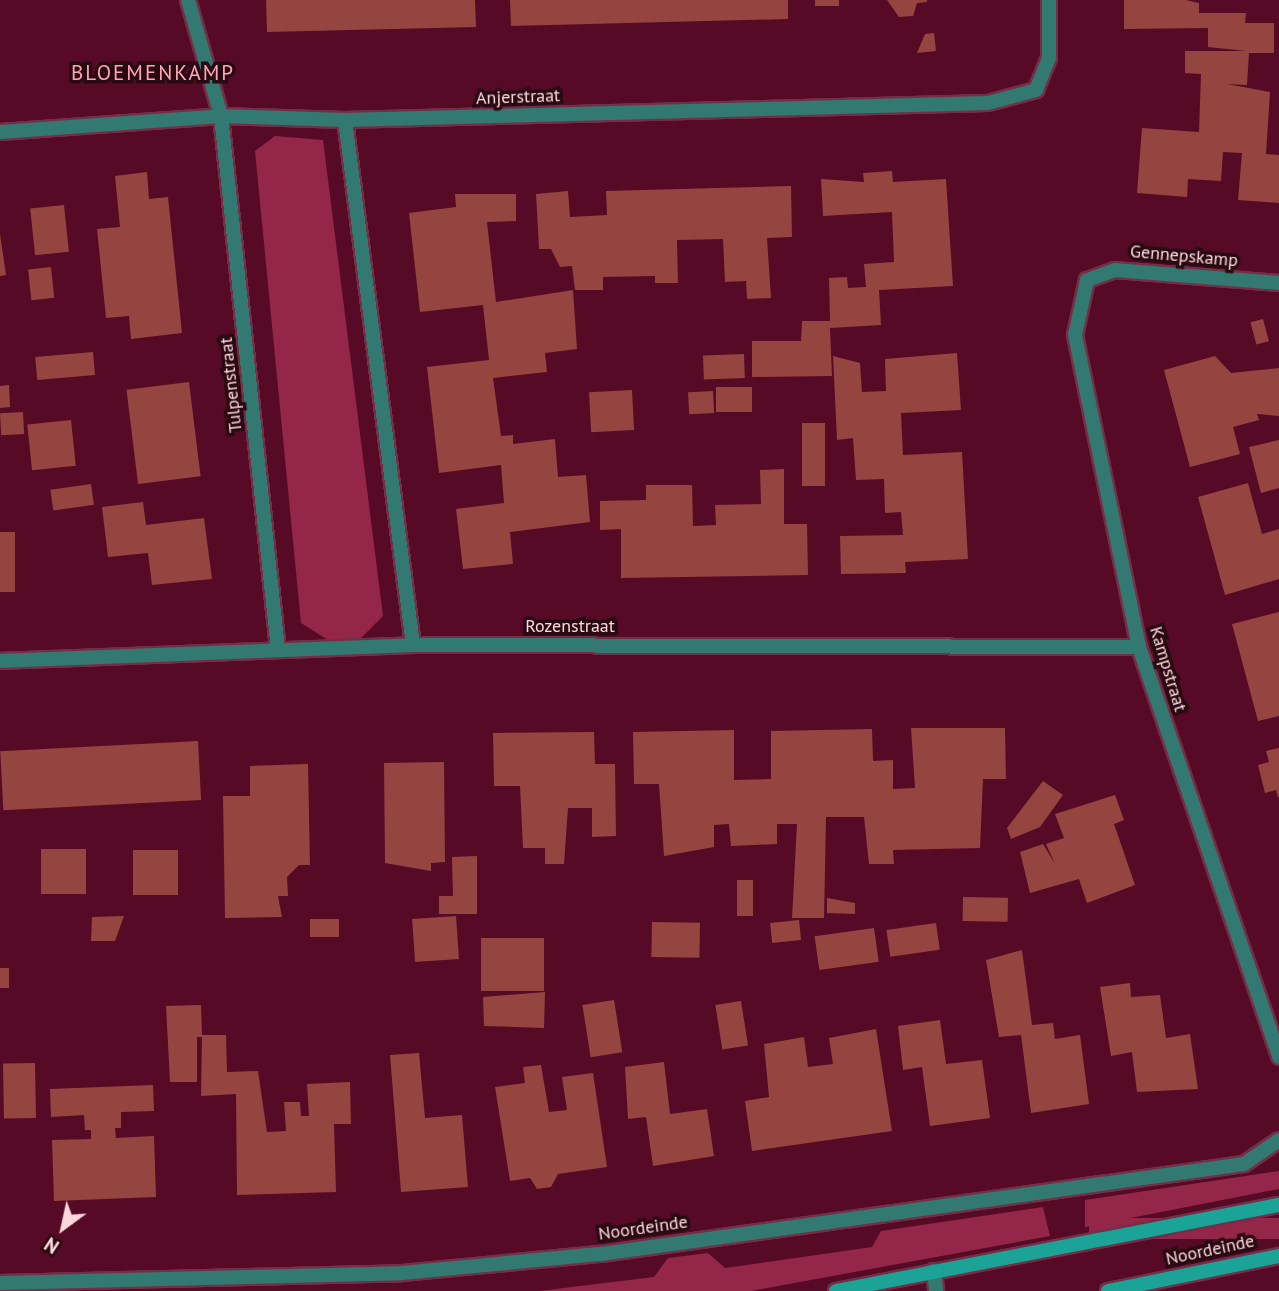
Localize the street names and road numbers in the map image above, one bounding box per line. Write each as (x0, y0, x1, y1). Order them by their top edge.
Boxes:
street label: Anjerstraat (476, 85, 560, 109)
street label: Gennepskamp (1129, 241, 1239, 271)
street label: Tulpenstraat (215, 336, 247, 434)
street label: Rozenstraat (525, 615, 615, 637)
street label: Kampstraat (1145, 624, 1191, 714)
street label: Noordeinde (597, 1211, 689, 1245)
street label: Noordeinde (1164, 1230, 1256, 1270)

